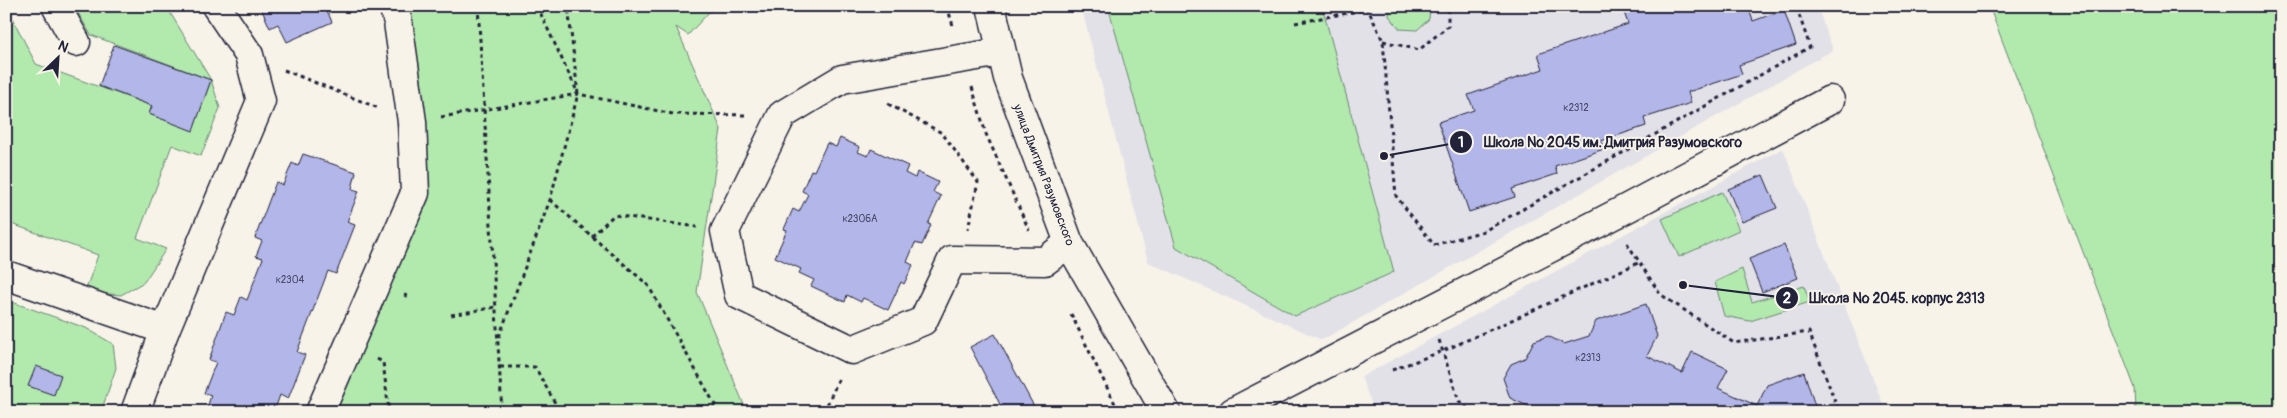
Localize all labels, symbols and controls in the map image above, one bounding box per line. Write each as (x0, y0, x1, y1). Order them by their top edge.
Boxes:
north arrow (32, 32, 82, 82)
text: N (55, 37, 71, 56)
street label: улица Дмитрия Разумовского (1009, 101, 1078, 248)
house number: к2312 (1563, 102, 1589, 114)
callout: Школа № 2045 им. Дмитрия Разумовского (1449, 127, 1752, 156)
text: 1 (1458, 133, 1464, 152)
text: Школа № 2045 им. Дмитрия Разумовского (1483, 134, 1743, 151)
house number: к2306А (842, 213, 878, 225)
house number: к2304 (276, 274, 305, 286)
callout: Школа № 2045. корпус 2313 (1774, 283, 1995, 312)
text: 2 (1783, 289, 1791, 308)
text: Школа № 2045. корпус 2313 (1808, 290, 1985, 307)
house number: к2313 (1575, 352, 1601, 364)

